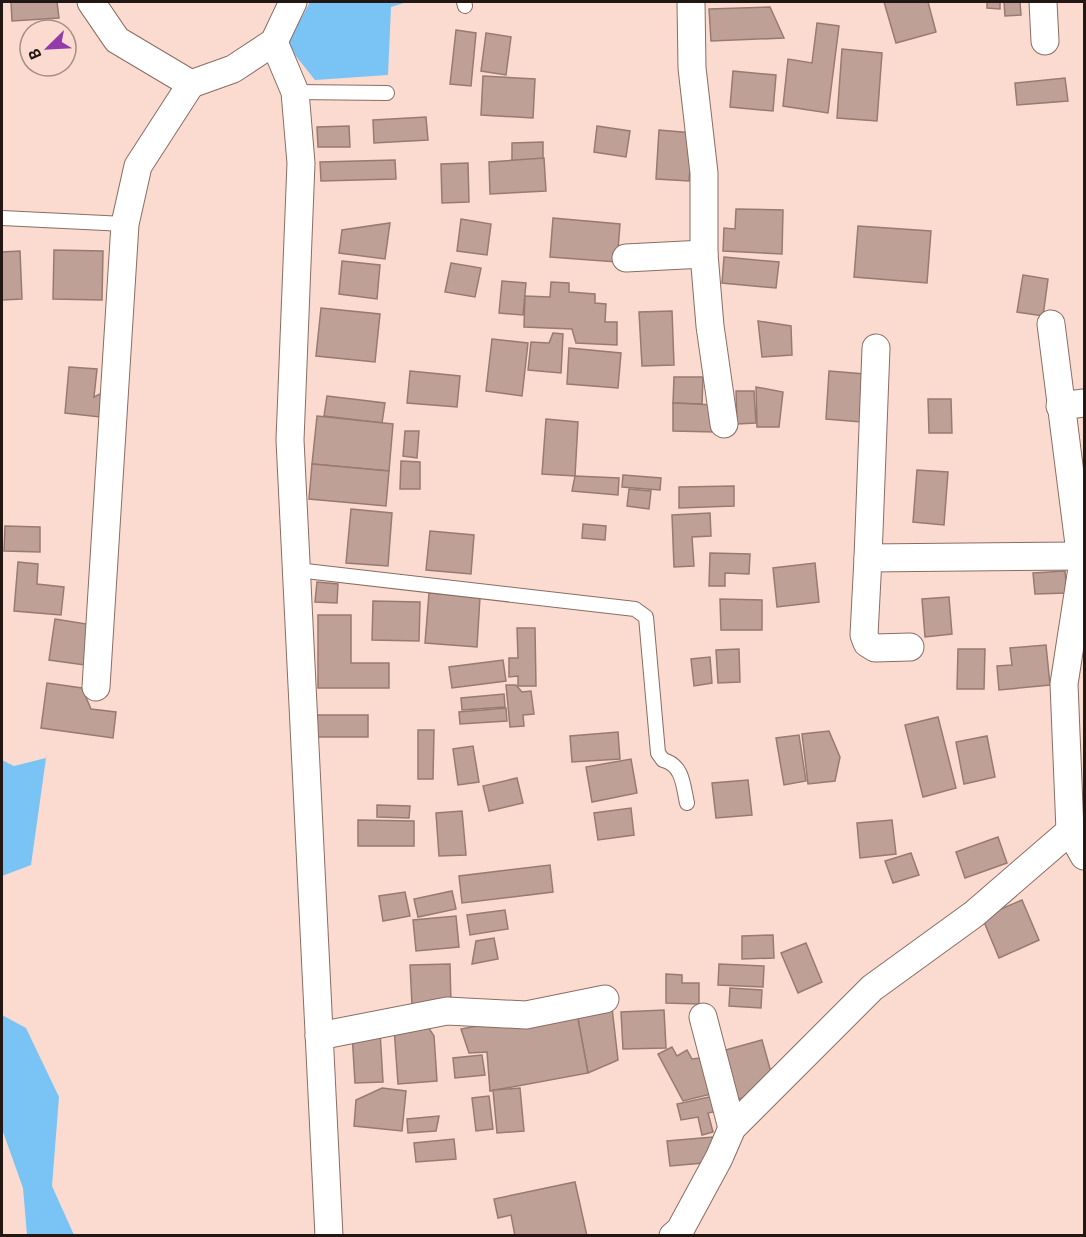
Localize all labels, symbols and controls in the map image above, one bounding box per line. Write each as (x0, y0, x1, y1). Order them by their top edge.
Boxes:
north arrow (18, 18, 78, 78)
text: B (23, 46, 45, 62)

